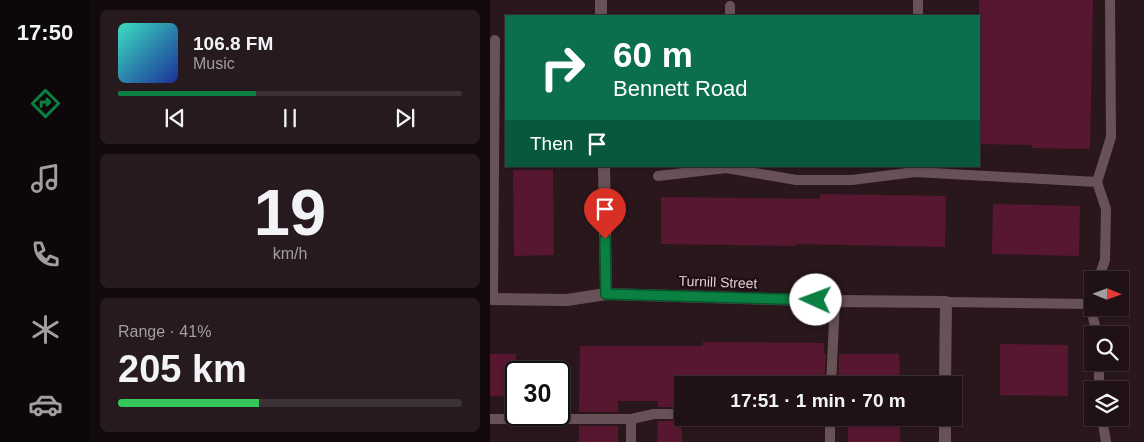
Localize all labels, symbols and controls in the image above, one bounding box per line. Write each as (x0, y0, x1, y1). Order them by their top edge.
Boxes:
text: 17:50 (17, 20, 73, 45)
text: 106.8 FM (193, 33, 273, 54)
icon: right (530, 35, 595, 100)
text: 60 m (613, 35, 693, 74)
text: Music (193, 55, 235, 72)
text: Bennett Road (613, 76, 748, 101)
icon: directions (28, 86, 63, 121)
icon: previous (161, 104, 189, 132)
icon: pause (276, 104, 304, 132)
icon: next (391, 104, 419, 132)
icon: arrive (583, 130, 611, 158)
text: Then (530, 133, 573, 154)
icon: music (28, 161, 63, 196)
text: 19 (254, 176, 326, 249)
pin (584, 188, 626, 239)
icon: arrive (591, 195, 619, 223)
icon: phone (28, 237, 63, 272)
text: km/h (273, 245, 307, 262)
north arrow (1084, 271, 1129, 316)
map controls (1084, 271, 1129, 426)
street label: Turnill Street (678, 273, 758, 291)
position arrow (789, 273, 841, 325)
icon: climate (28, 312, 63, 347)
text: Range · 41% (118, 323, 211, 340)
button: search (1084, 326, 1129, 371)
text: 205 km (118, 348, 247, 390)
speed limit sign: 30 (505, 361, 570, 426)
button: layers (1084, 381, 1129, 426)
icon: car (28, 387, 63, 422)
text: 17:51 · 1 min · 70 m (730, 390, 906, 411)

